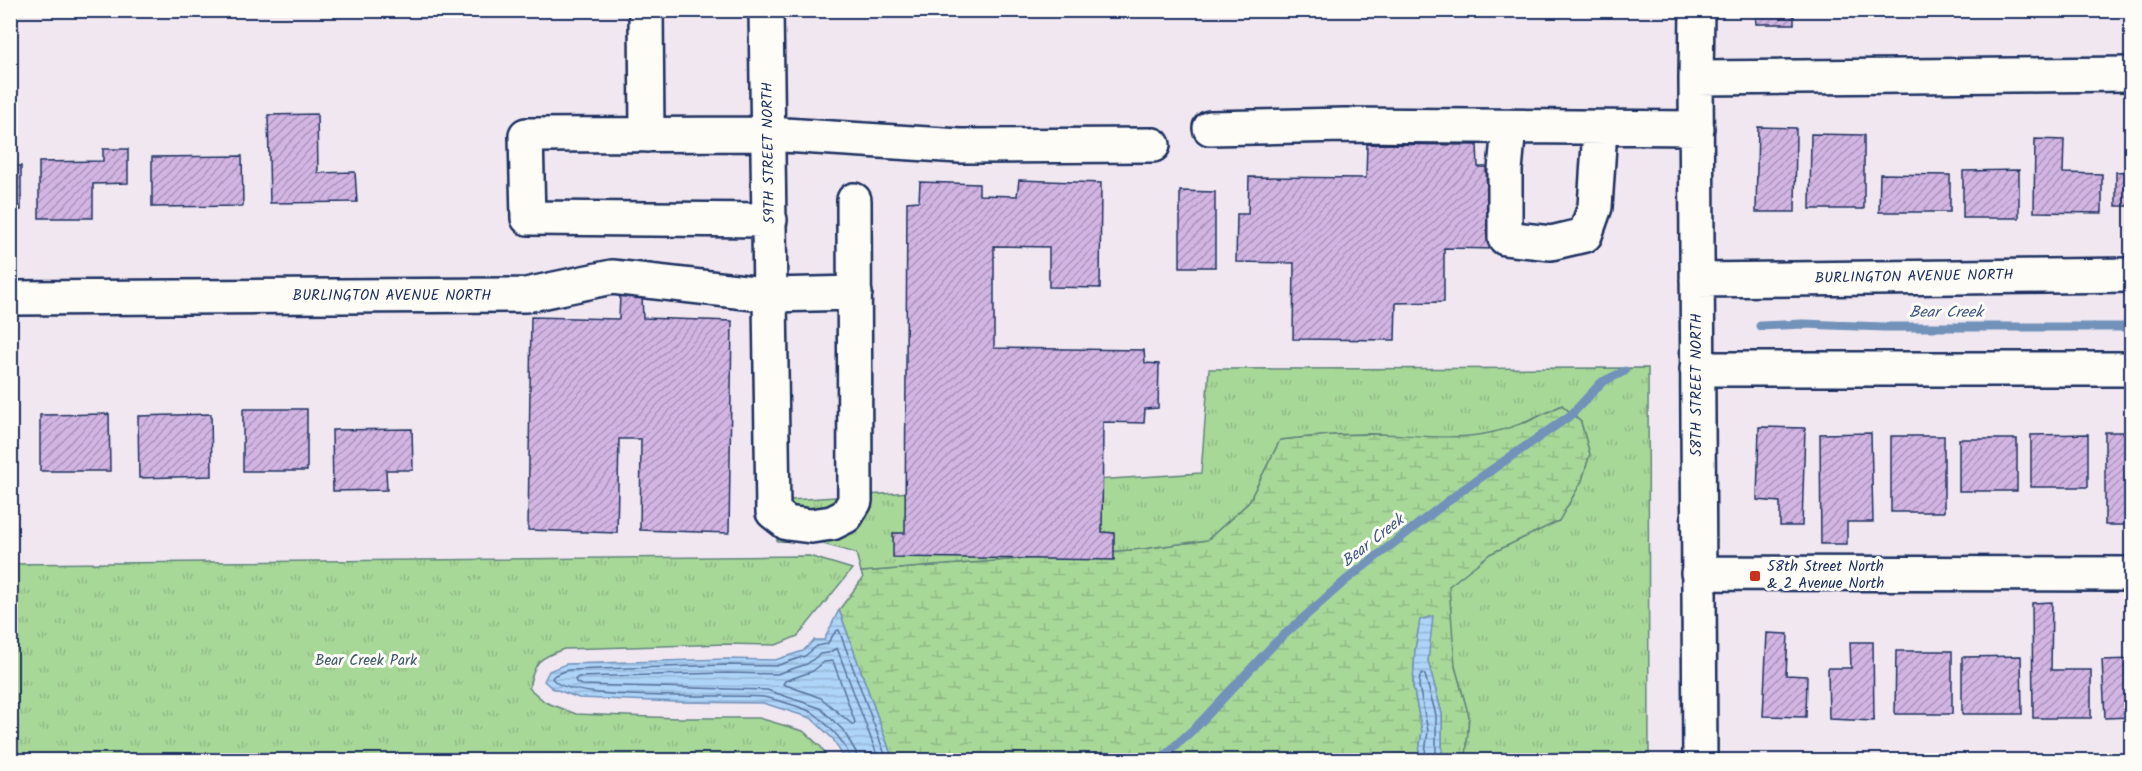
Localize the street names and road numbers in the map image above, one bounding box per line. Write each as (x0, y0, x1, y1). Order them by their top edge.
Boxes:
street label: 59TH STREET NORTH (756, 82, 782, 224)
street label: BURLINGTON AVENUE NORTH (1814, 263, 2014, 291)
street label: BURLINGTON AVENUE NORTH (293, 284, 491, 308)
street label: 58TH STREET NORTH (1685, 313, 1709, 457)

